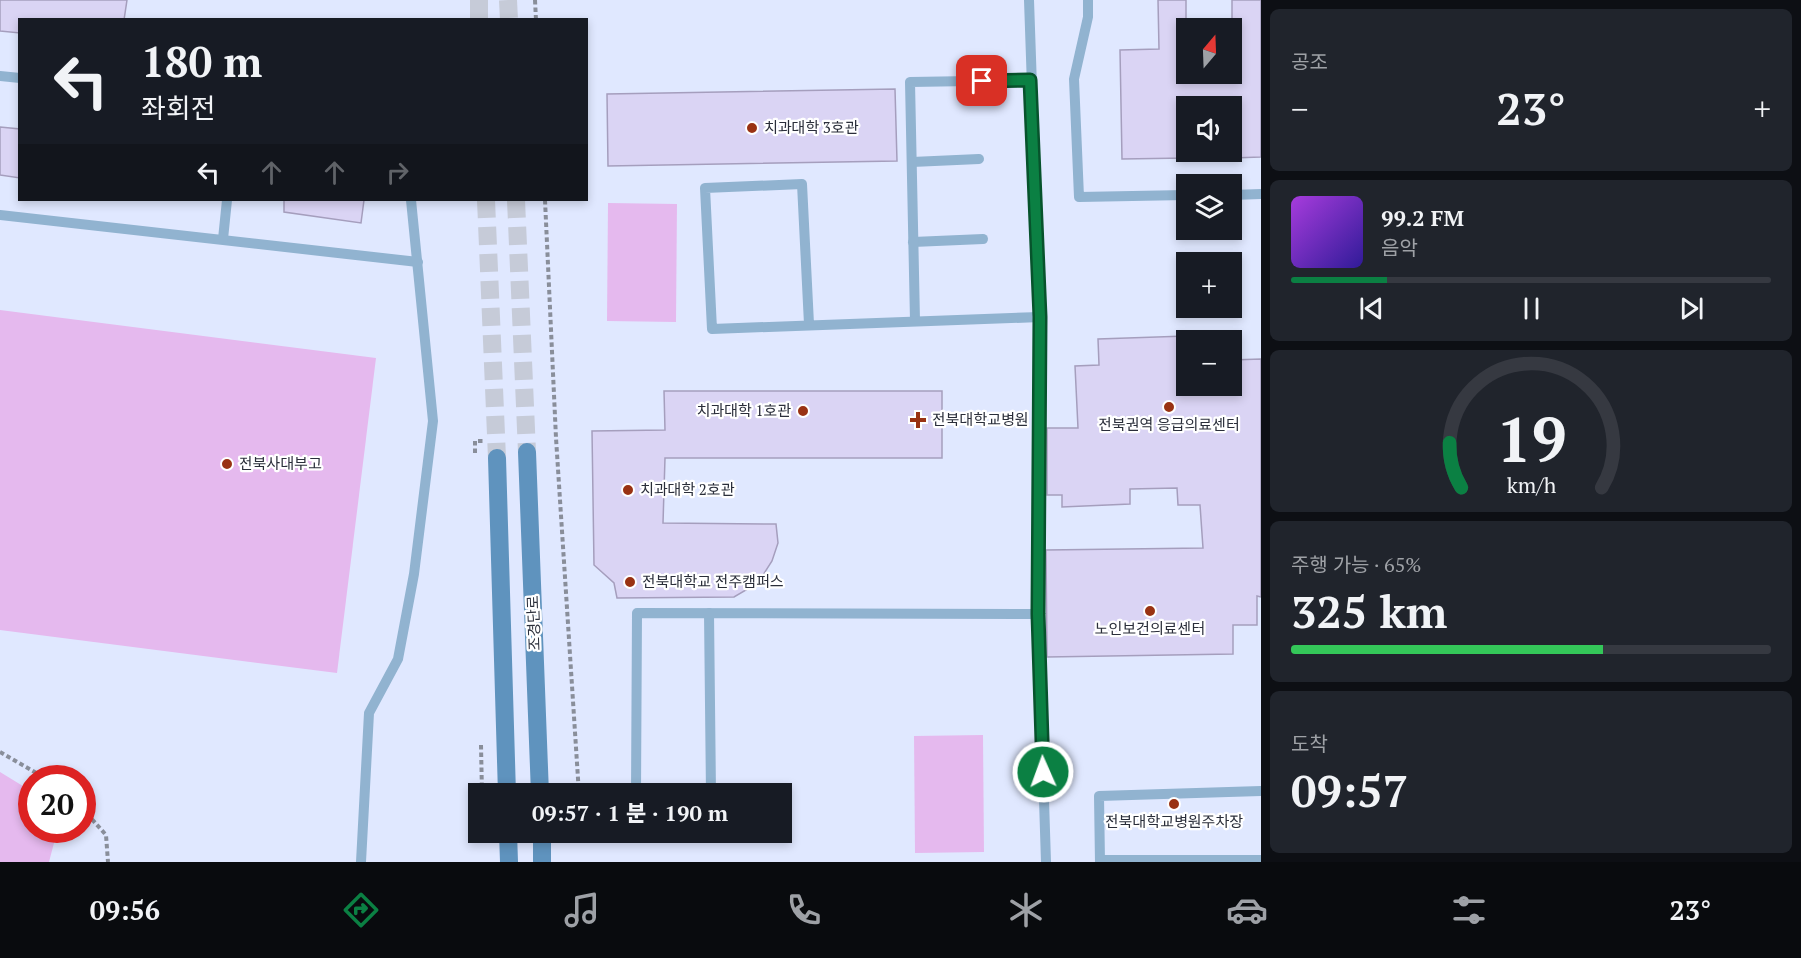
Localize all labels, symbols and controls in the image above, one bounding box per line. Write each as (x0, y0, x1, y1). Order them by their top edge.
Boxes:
north arrow (1176, 18, 1242, 84)
map controls (1176, 18, 1242, 396)
text: 180 m (141, 33, 262, 89)
icon: left (42, 42, 120, 120)
text: 공조 (1291, 48, 1328, 75)
pin (956, 55, 1007, 106)
icon: arrive (965, 64, 998, 97)
text: 23° (1496, 78, 1566, 138)
text: − (1291, 87, 1309, 130)
text: + (1753, 87, 1771, 130)
text: 좌회전 (141, 90, 216, 126)
button: sound (1176, 96, 1242, 162)
place label: 치과대학 3호관 (764, 117, 859, 137)
marker: 치과대학 3호관 (745, 121, 759, 135)
icon: left (192, 156, 225, 189)
icon: ahead (255, 156, 288, 189)
icon: ahead (318, 156, 351, 189)
icon: right (381, 156, 414, 189)
button: layers (1176, 174, 1242, 240)
text: 99.2 FM (1381, 203, 1464, 232)
text: 음악 (1381, 234, 1418, 261)
button: + (1176, 252, 1242, 318)
icon: previous (1355, 292, 1388, 325)
icon: pause (1515, 292, 1548, 325)
icon: next (1675, 292, 1708, 325)
button: − (1176, 330, 1242, 396)
text: 19 (1496, 397, 1566, 480)
place label: 치과대학 1호관 (697, 400, 791, 420)
marker: 전북권역 응급의료센터 (1162, 400, 1176, 414)
marker: 치과대학 1호관 (796, 404, 810, 418)
place label: 전북대학교병원 (932, 409, 1029, 429)
marker: 전북대학교병원 (909, 411, 927, 429)
place label: 전북권역 응급의료센터 (1098, 414, 1240, 434)
place label: 전북사대부고 (239, 453, 322, 473)
marker: 전북사대부고 (220, 457, 234, 471)
text: km/h (1506, 471, 1556, 499)
place label: 치과대학 2호관 (640, 479, 735, 499)
marker: 치과대학 2호관 (621, 483, 635, 497)
text: 주행 가능 · 65% (1291, 551, 1421, 578)
place label: 전북대학교 전주캠퍼스 (642, 571, 784, 591)
marker: 전북대학교 전주캠퍼스 (623, 575, 637, 589)
text: 325 km (1291, 581, 1447, 641)
street label: 조경단로 (522, 595, 544, 651)
marker: 노인보건의료센터 (1143, 604, 1157, 618)
place label: 노인보건의료센터 (1095, 618, 1205, 638)
text: 도착 (1291, 730, 1328, 757)
position arrow (1011, 740, 1075, 804)
text: 09:57 (1291, 760, 1408, 820)
speed limit sign: 20 (18, 765, 96, 843)
marker: 전북대학교병원주차장 (1167, 797, 1181, 811)
text: 09:57 · 1 분 · 190 m (532, 798, 728, 827)
place label: 전북대학교병원주차장 (1105, 811, 1243, 831)
icon: directions (340, 889, 382, 931)
icon: music (561, 889, 603, 931)
icon: phone (783, 889, 825, 931)
icon: climate (1005, 889, 1047, 931)
icon: car (1226, 889, 1268, 931)
icon: filters (1448, 889, 1490, 931)
text: 09:56 (90, 892, 160, 928)
text: 23° (1669, 892, 1711, 928)

